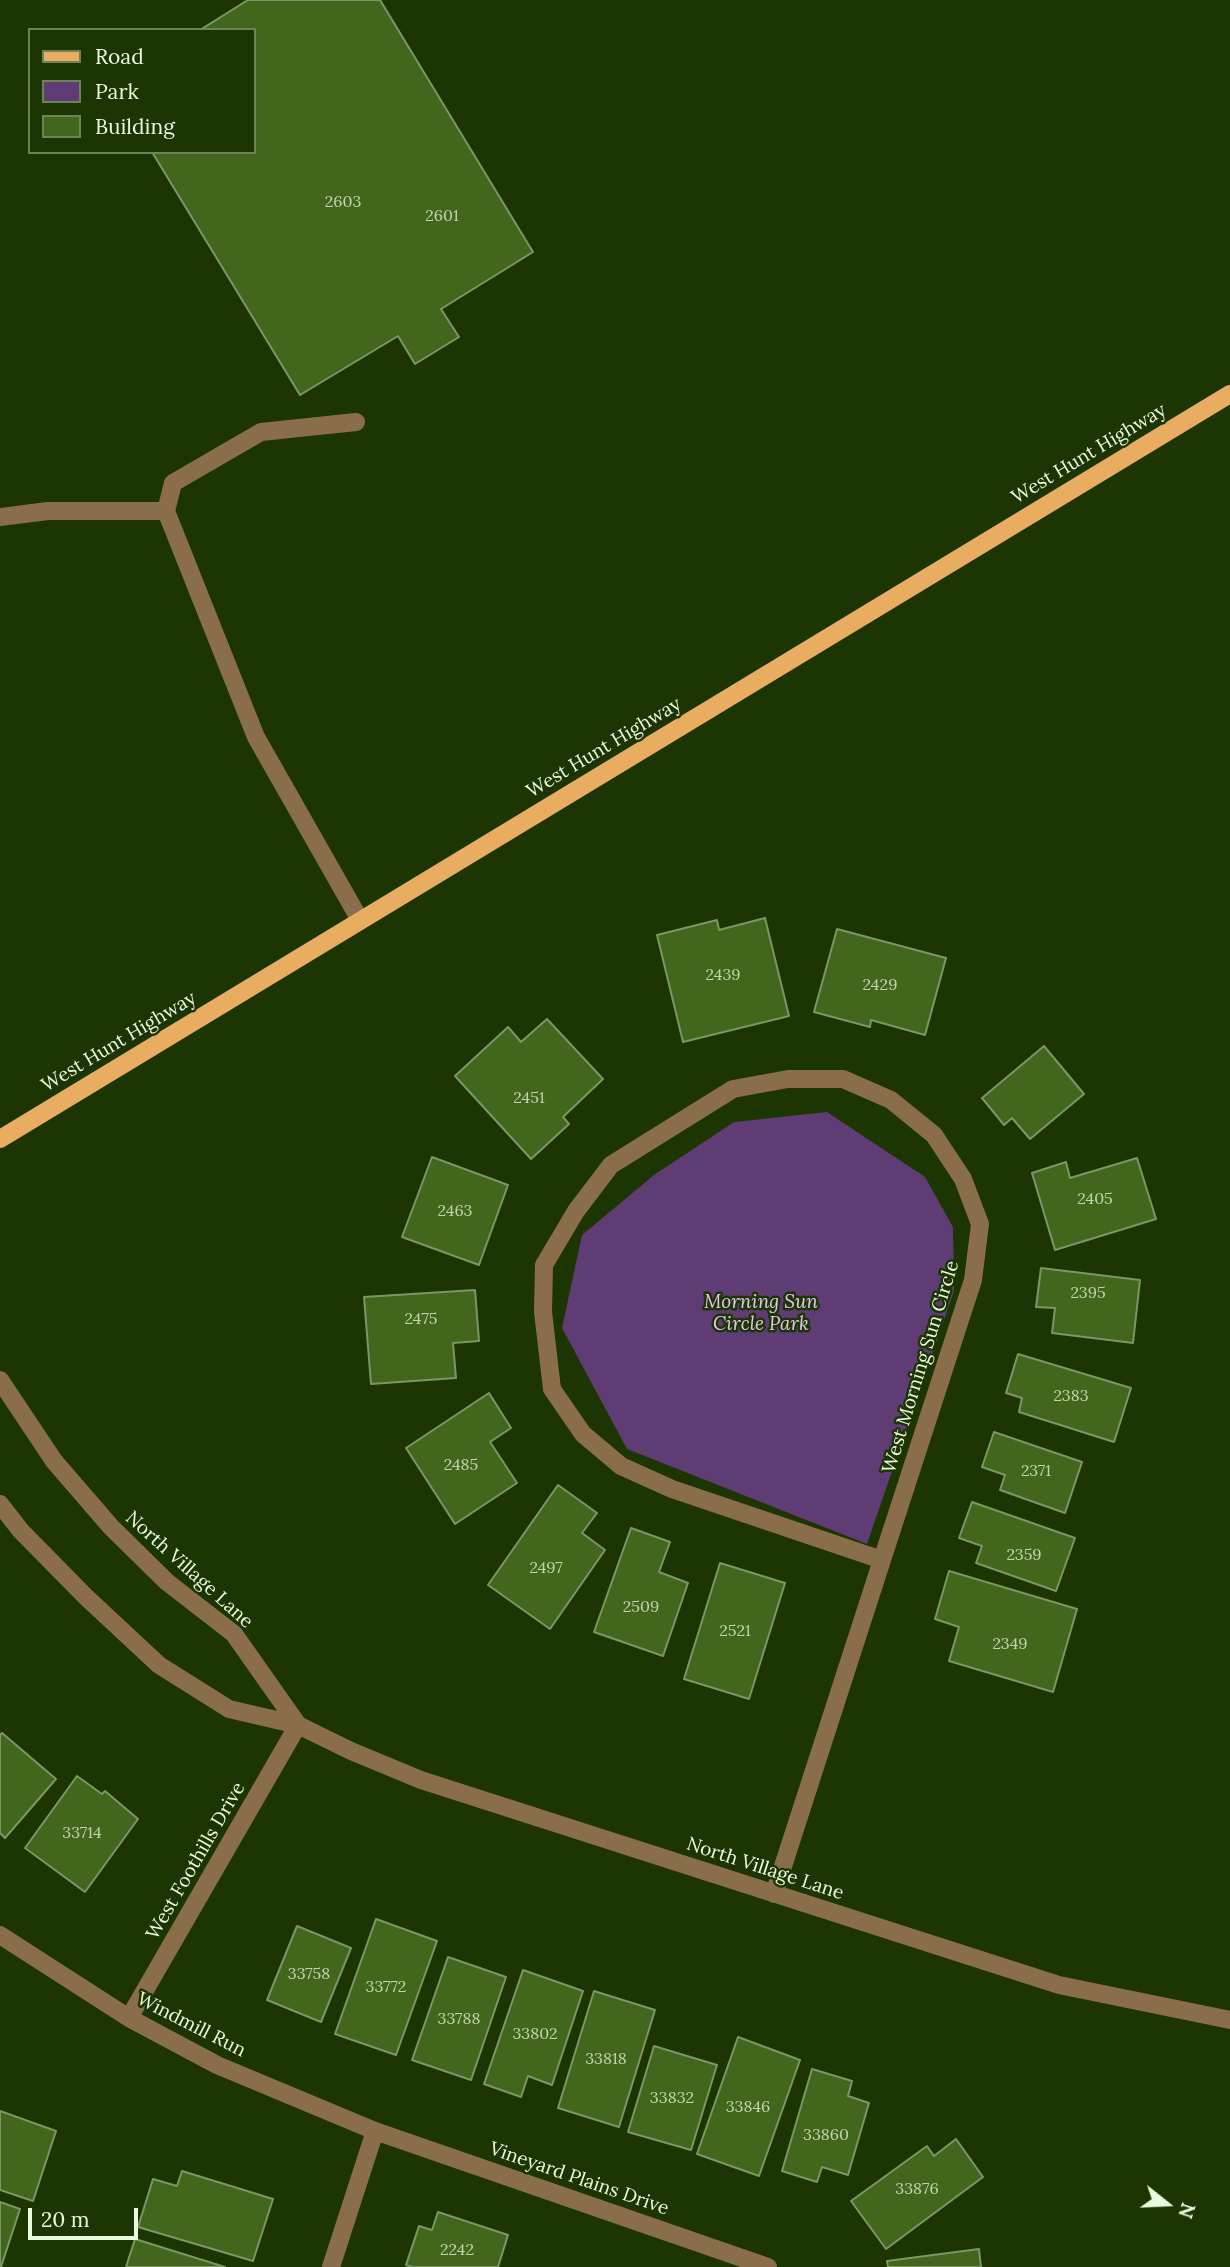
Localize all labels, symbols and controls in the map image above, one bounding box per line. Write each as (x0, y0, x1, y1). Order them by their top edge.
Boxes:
legend (28, 28, 256, 154)
text: Road (95, 43, 144, 70)
text: Park (95, 78, 139, 105)
text: Building (95, 113, 175, 140)
house number: 2603 (325, 192, 361, 212)
house number: 2601 (425, 206, 459, 226)
street label: West Hunt Highway (1008, 399, 1170, 509)
street label: West Hunt Highway (523, 693, 685, 803)
house number: 2439 (705, 965, 741, 985)
house number: 2429 (863, 975, 897, 995)
street label: West Hunt Highway (38, 987, 200, 1097)
house number: 2451 (513, 1088, 545, 1108)
house number: 2405 (1077, 1189, 1113, 1209)
house number: 2463 (437, 1201, 473, 1221)
street label: West Morning Sun Circle (878, 1258, 964, 1476)
house number: 2395 (1070, 1283, 1106, 1303)
park label: Morning Sun Circle Park (704, 1292, 818, 1336)
house number: 2475 (404, 1309, 438, 1329)
house number: 2383 (1053, 1386, 1089, 1406)
house number: 2485 (444, 1455, 478, 1475)
house number: 2371 (1021, 1461, 1051, 1481)
street label: North Village Lane (120, 1507, 258, 1633)
house number: 2359 (1006, 1545, 1042, 1565)
house number: 2497 (529, 1558, 563, 1578)
house number: 2509 (623, 1597, 659, 1617)
house number: 2521 (719, 1621, 751, 1641)
house number: 2349 (992, 1634, 1028, 1654)
street label: West Foothills Drive (142, 1778, 250, 1944)
house number: 33714 (62, 1823, 102, 1843)
street label: North Village Lane (684, 1833, 846, 1905)
house number: 33758 (288, 1964, 330, 1984)
house number: 33772 (366, 1977, 406, 1997)
street label: Windmill Run (133, 1988, 249, 2062)
house number: 33788 (438, 2009, 480, 2029)
house number: 33802 (512, 2024, 558, 2044)
house number: 33818 (585, 2049, 627, 2069)
house number: 33832 (650, 2088, 694, 2108)
house number: 33846 (726, 2097, 770, 2117)
house number: 33860 (803, 2125, 849, 2145)
street label: Vineyard Plains Drive (486, 2138, 672, 2220)
north arrow (1132, 2169, 1202, 2239)
house number: 33876 (895, 2179, 939, 2199)
scale bar (32, 2194, 142, 2238)
text: N (1173, 2200, 1201, 2221)
text: 20 m (41, 2206, 90, 2233)
house number: 2242 (440, 2240, 474, 2260)

